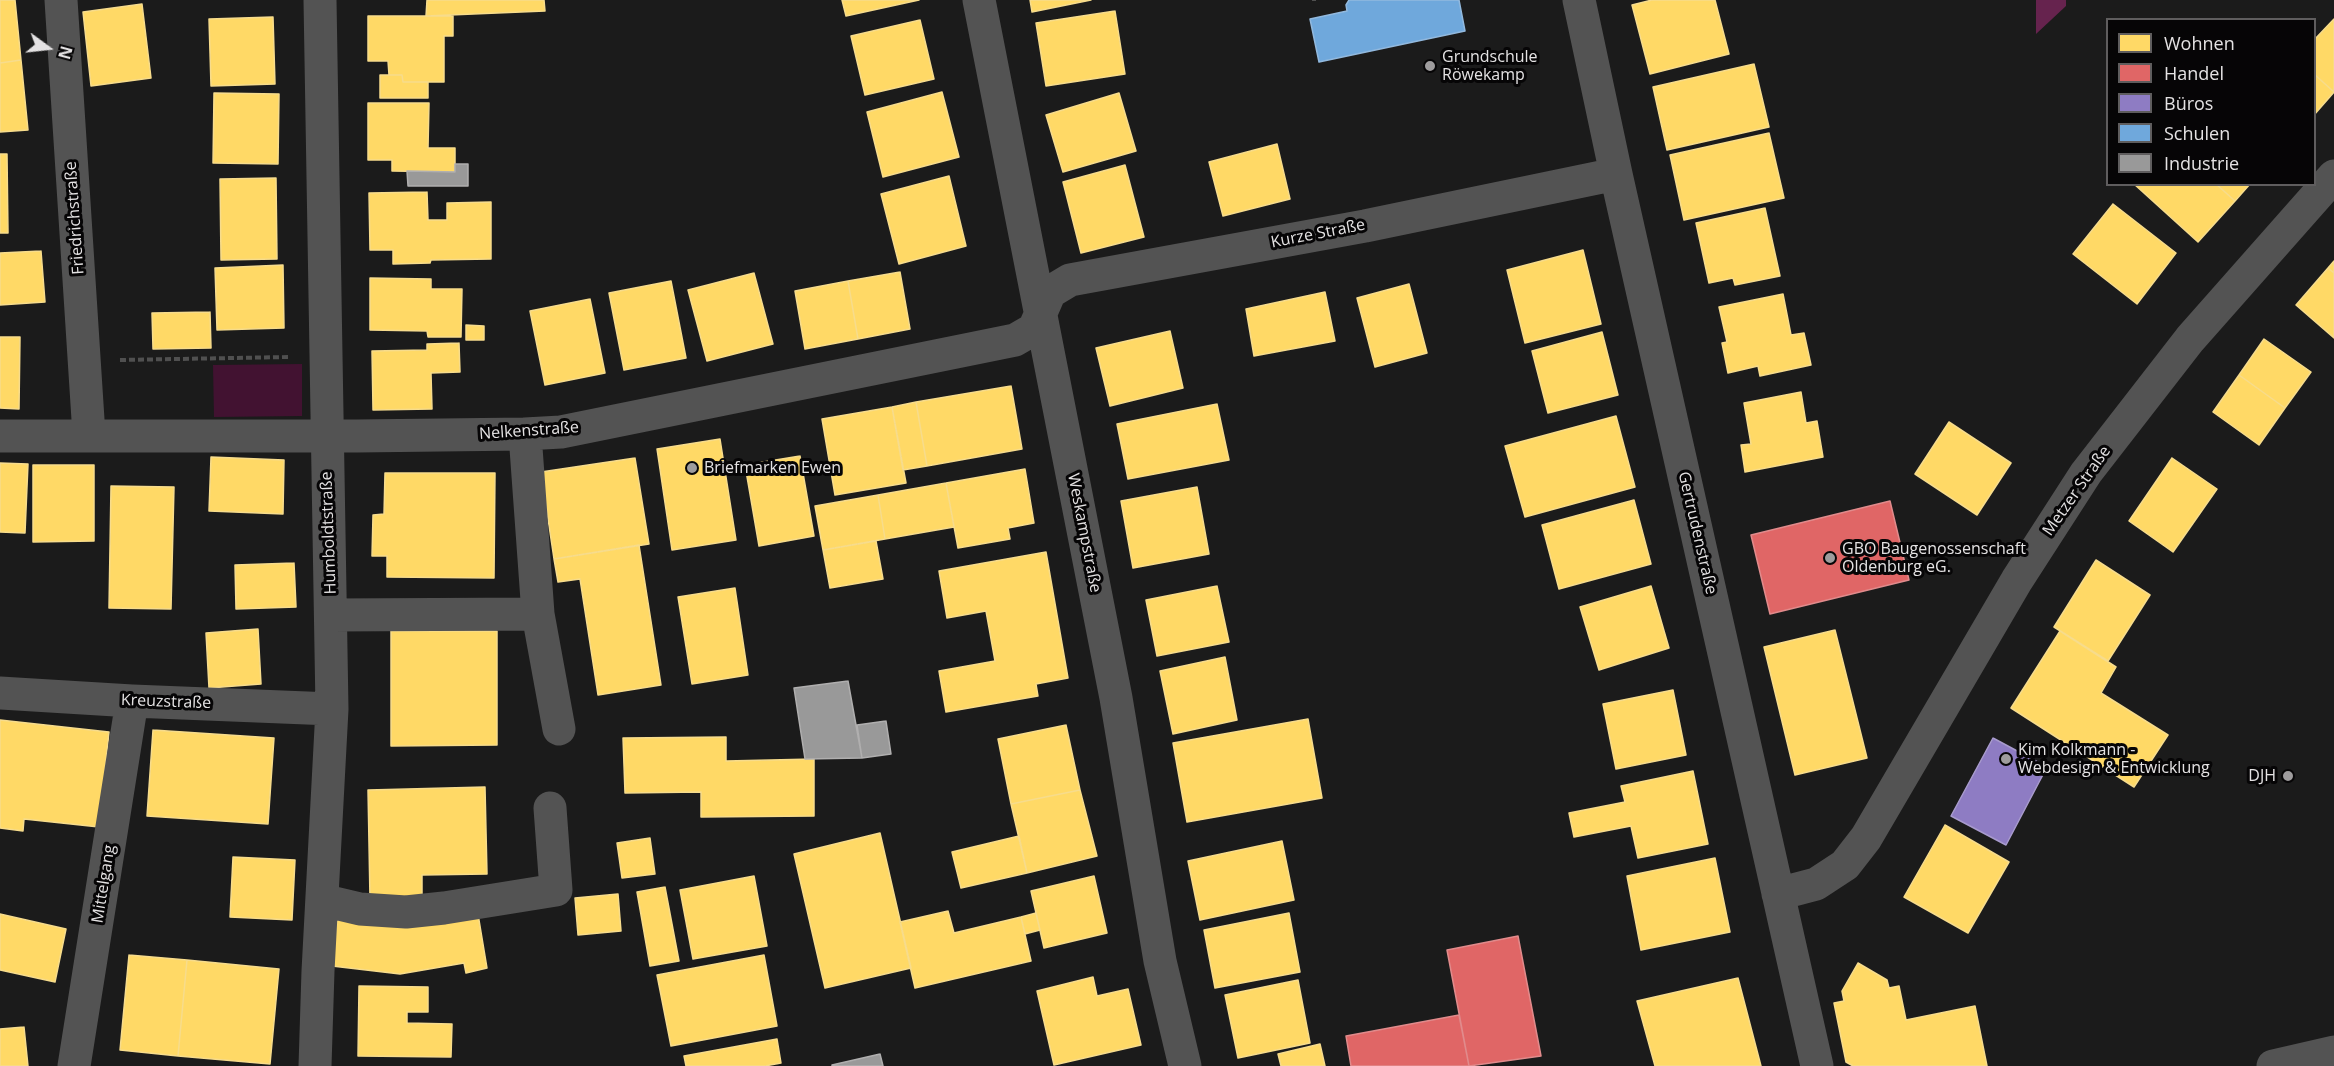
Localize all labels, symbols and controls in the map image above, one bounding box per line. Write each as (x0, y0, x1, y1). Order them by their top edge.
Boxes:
north arrow (18, 18, 78, 78)
legend (2106, 18, 2316, 186)
text: Wohnen (2164, 31, 2235, 55)
text: N (53, 44, 78, 62)
place label: Grundschule Röwekamp (1442, 47, 1538, 85)
marker: Grundschule Röwekamp (1423, 59, 1437, 73)
text: Handel (2164, 61, 2224, 85)
text: Büros (2164, 91, 2213, 115)
text: Schulen (2164, 121, 2230, 145)
text: Industrie (2164, 151, 2239, 175)
street label: Friedrichstraße (61, 161, 89, 275)
street label: Kurze Straße (1269, 215, 1367, 253)
street label: Nelkenstraße (478, 418, 580, 444)
street label: Metzer Straße (2039, 442, 2115, 540)
place label: Briefmarken Ewen (704, 458, 841, 478)
marker: Briefmarken Ewen (685, 461, 699, 475)
street label: Gertrudenstraße (1674, 470, 1720, 596)
street label: Humboldtstraße (317, 471, 341, 595)
street label: Weskampstraße (1063, 472, 1105, 594)
place label: GBO Baugenossenschaft Oldenburg eG. (1842, 539, 2026, 577)
marker: GBO Baugenossenschaft Oldenburg eG. (1823, 551, 1837, 565)
street label: Kreuzstraße (121, 691, 211, 713)
place label: Kim Kolkmann - Webdesign & Entwicklung (2018, 740, 2210, 778)
marker: Kim Kolkmann - Webdesign & Entwicklung (1999, 752, 2013, 766)
place label: DJH (2248, 766, 2276, 786)
marker: DJH (2281, 769, 2295, 783)
street label: Mittelgang (88, 844, 120, 924)

